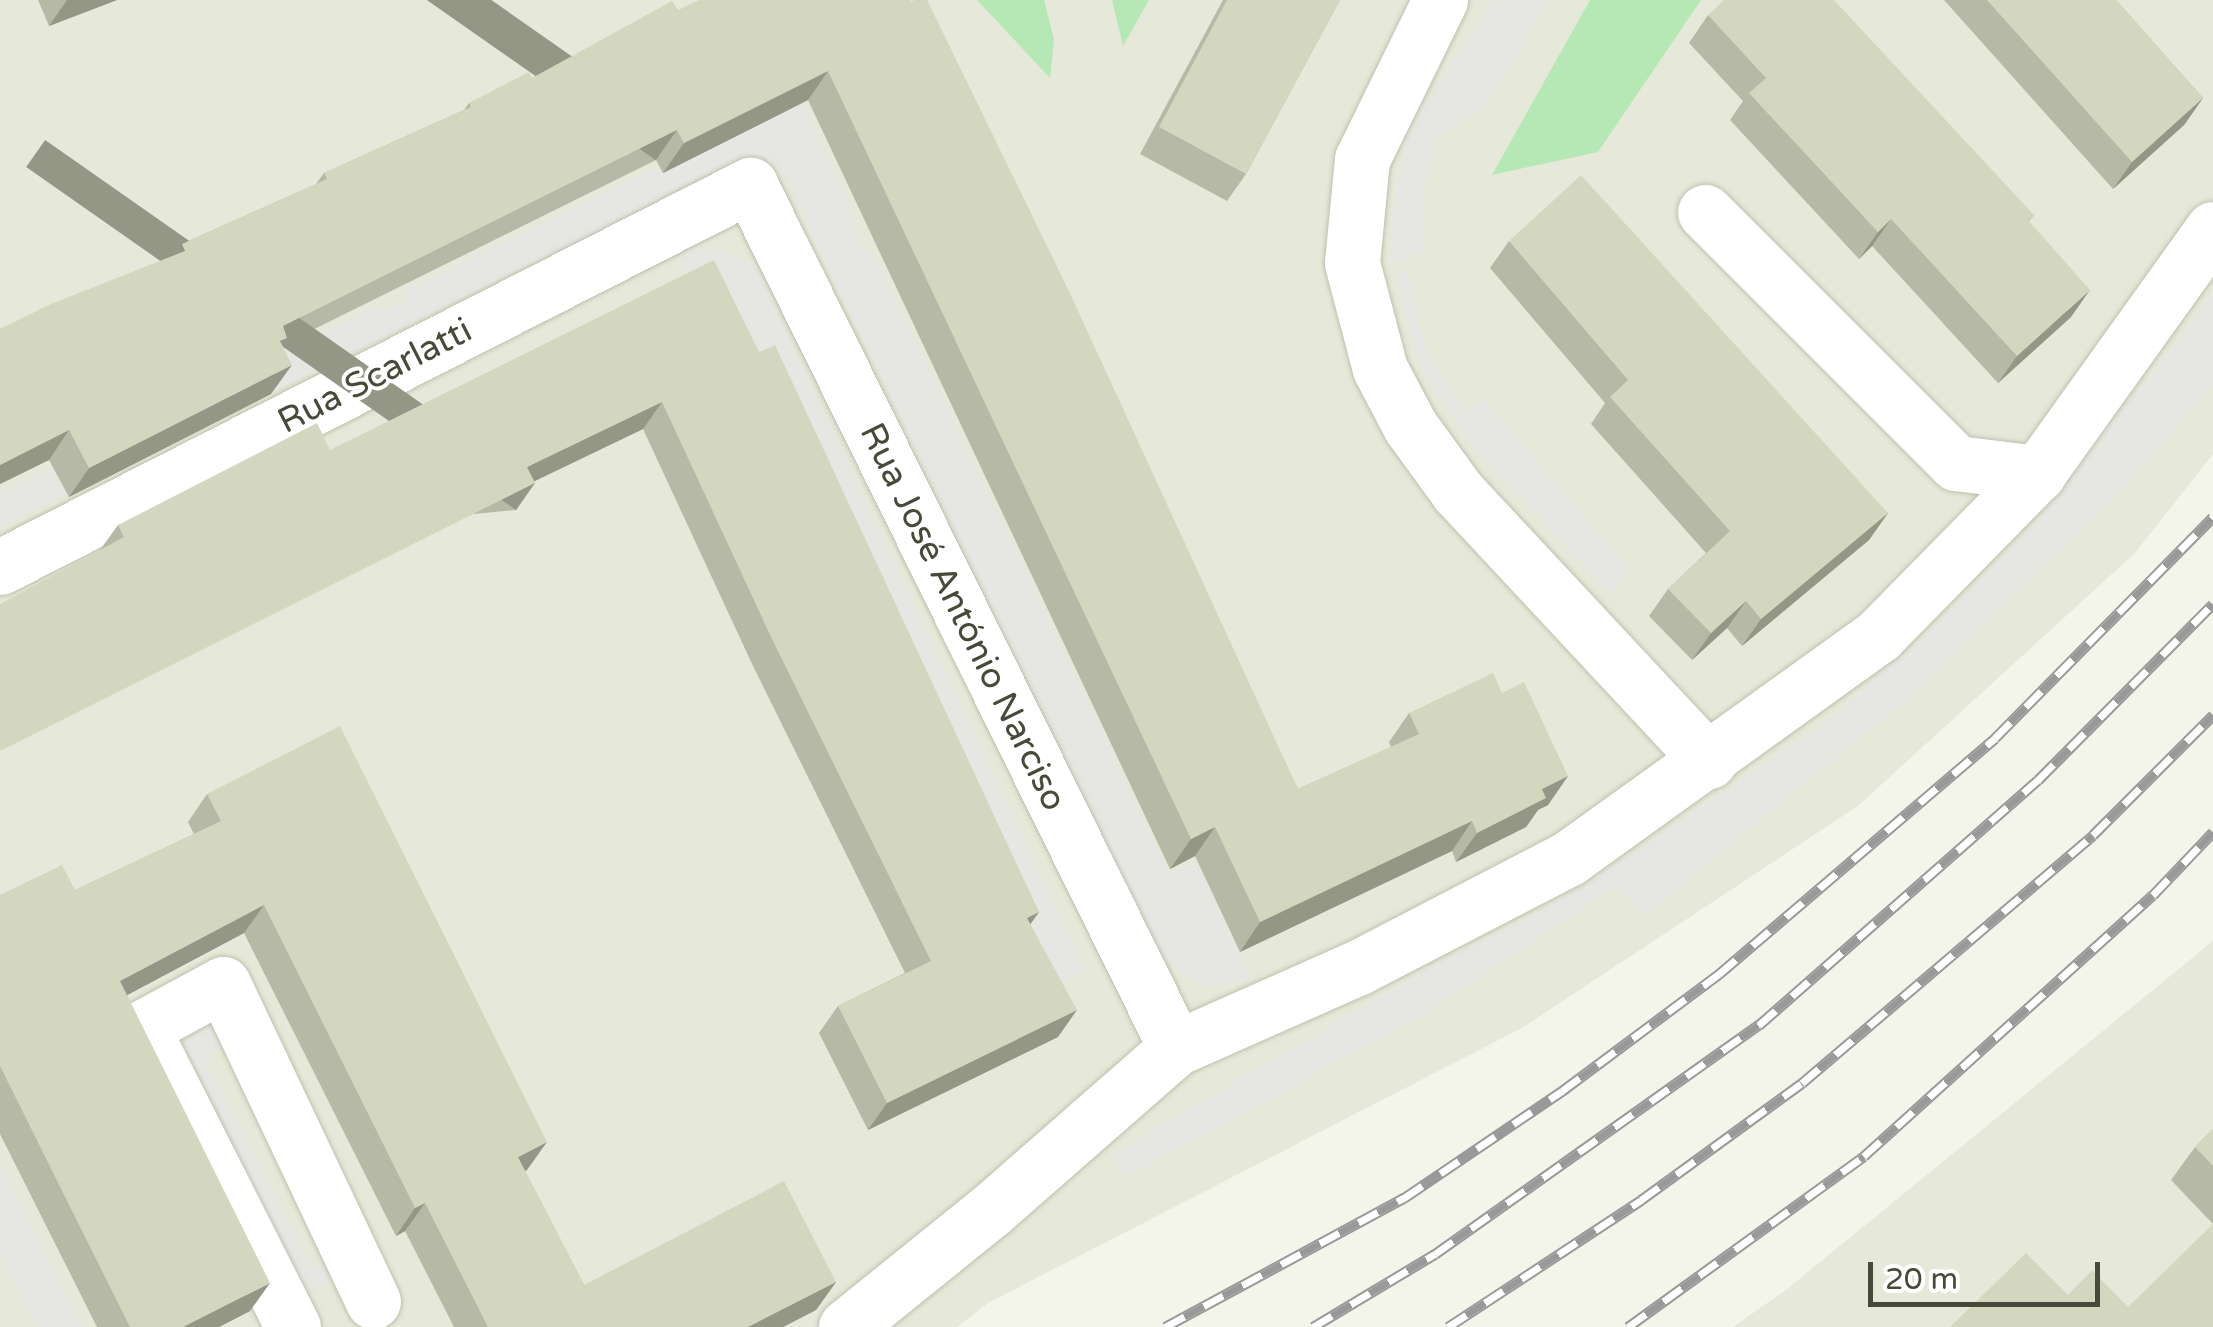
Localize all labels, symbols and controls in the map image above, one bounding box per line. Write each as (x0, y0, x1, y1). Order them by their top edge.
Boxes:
street label: Rua Scarlatti (271, 309, 479, 443)
street label: Rua José António Narciso (851, 416, 1075, 818)
scale bar (1873, 1242, 2106, 1304)
text: 20 m (1885, 1261, 1958, 1298)

